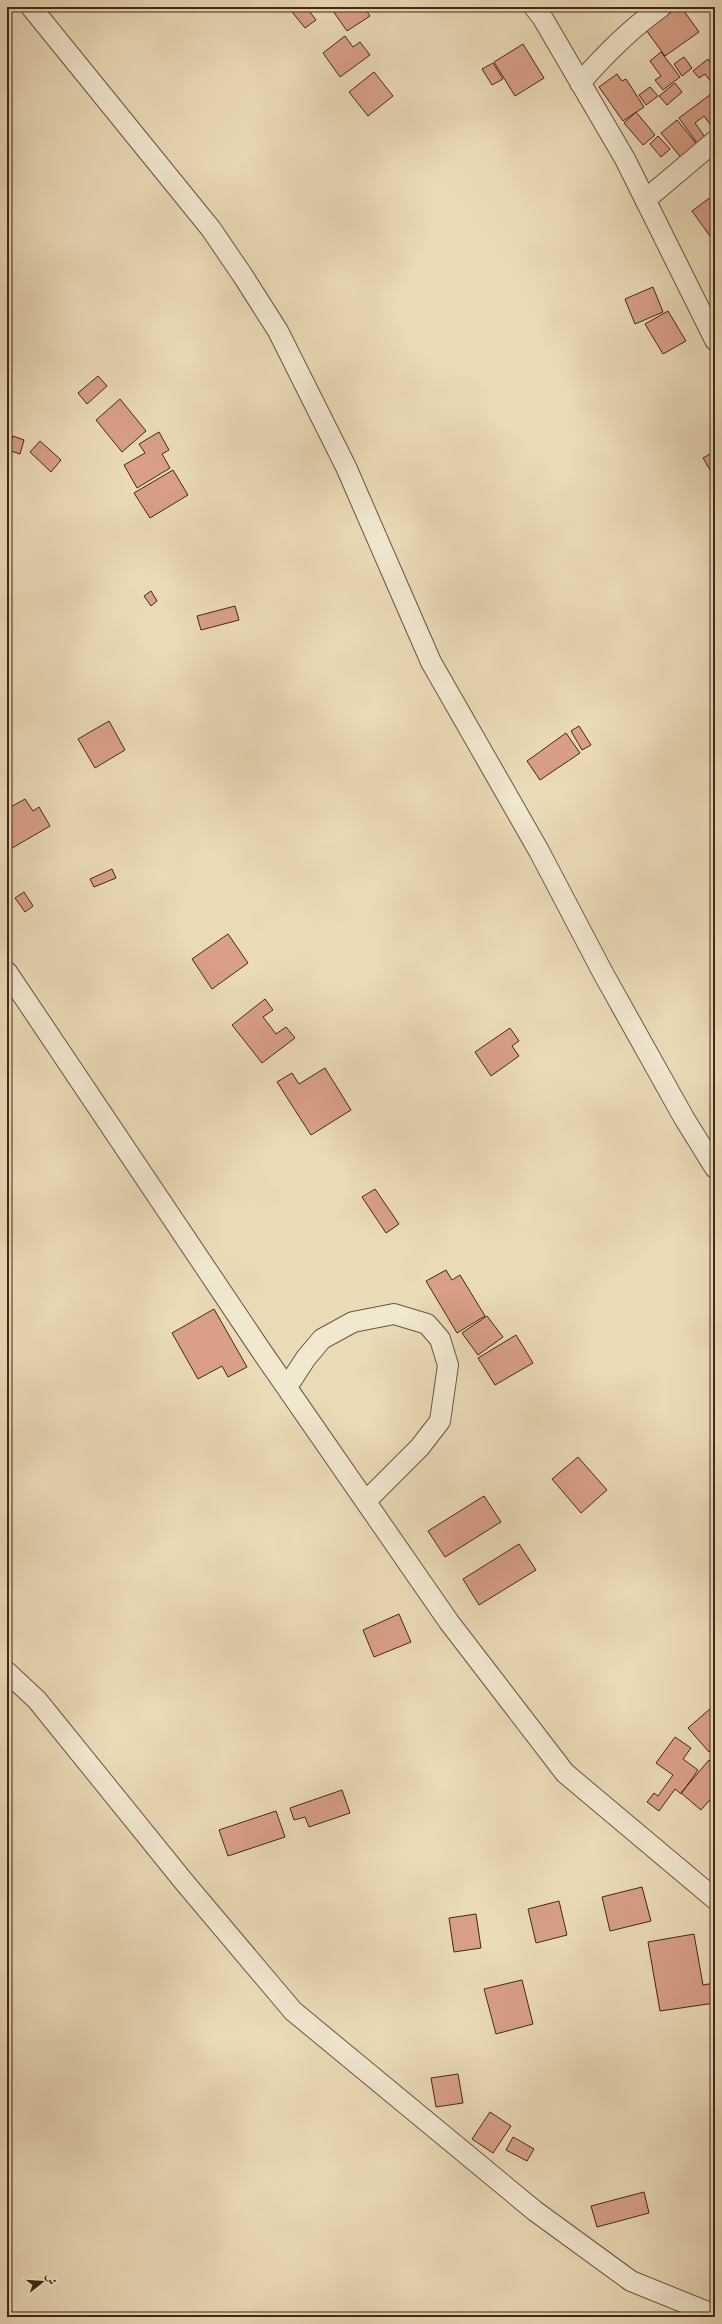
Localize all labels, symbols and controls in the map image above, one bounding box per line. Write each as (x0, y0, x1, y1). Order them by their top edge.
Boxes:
north arrow (22, 2262, 62, 2302)
text: ش (43, 2272, 59, 2286)

